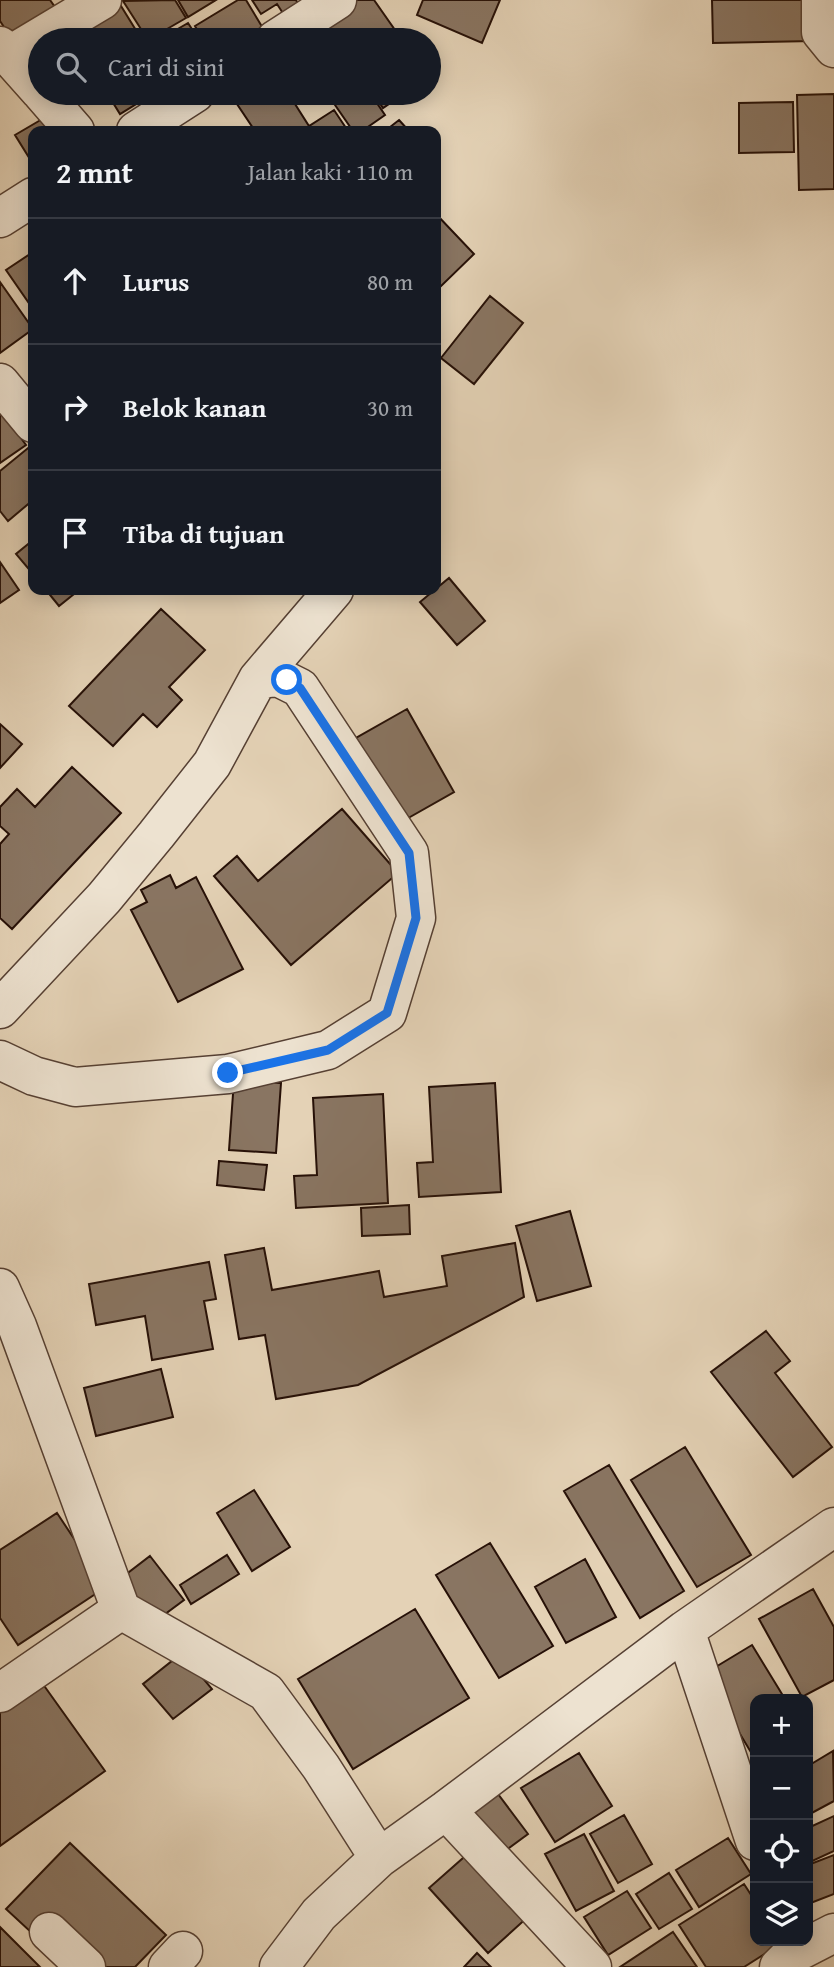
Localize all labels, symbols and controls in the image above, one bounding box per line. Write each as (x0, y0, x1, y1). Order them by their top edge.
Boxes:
search box (28, 28, 441, 105)
text: Cari di sini (108, 47, 225, 86)
icon: search (52, 48, 90, 86)
text: 2 mnt (56, 150, 133, 194)
text: Jalan kaki · 110 m (248, 155, 413, 188)
icon: ahead (56, 262, 94, 300)
text: Lurus (123, 262, 189, 301)
text: 80 m (367, 265, 413, 298)
icon: right (56, 388, 94, 426)
text: Belok kanan (123, 388, 266, 427)
text: 30 m (367, 391, 413, 424)
icon: arrive (56, 514, 94, 552)
text: Tiba di tujuan (123, 514, 284, 553)
route start (271, 664, 302, 695)
route end (212, 1057, 243, 1088)
map controls (750, 1694, 813, 1946)
button: + (750, 1694, 813, 1757)
button: − (750, 1757, 813, 1820)
button: locate (750, 1820, 813, 1883)
button: layers (750, 1883, 813, 1946)

